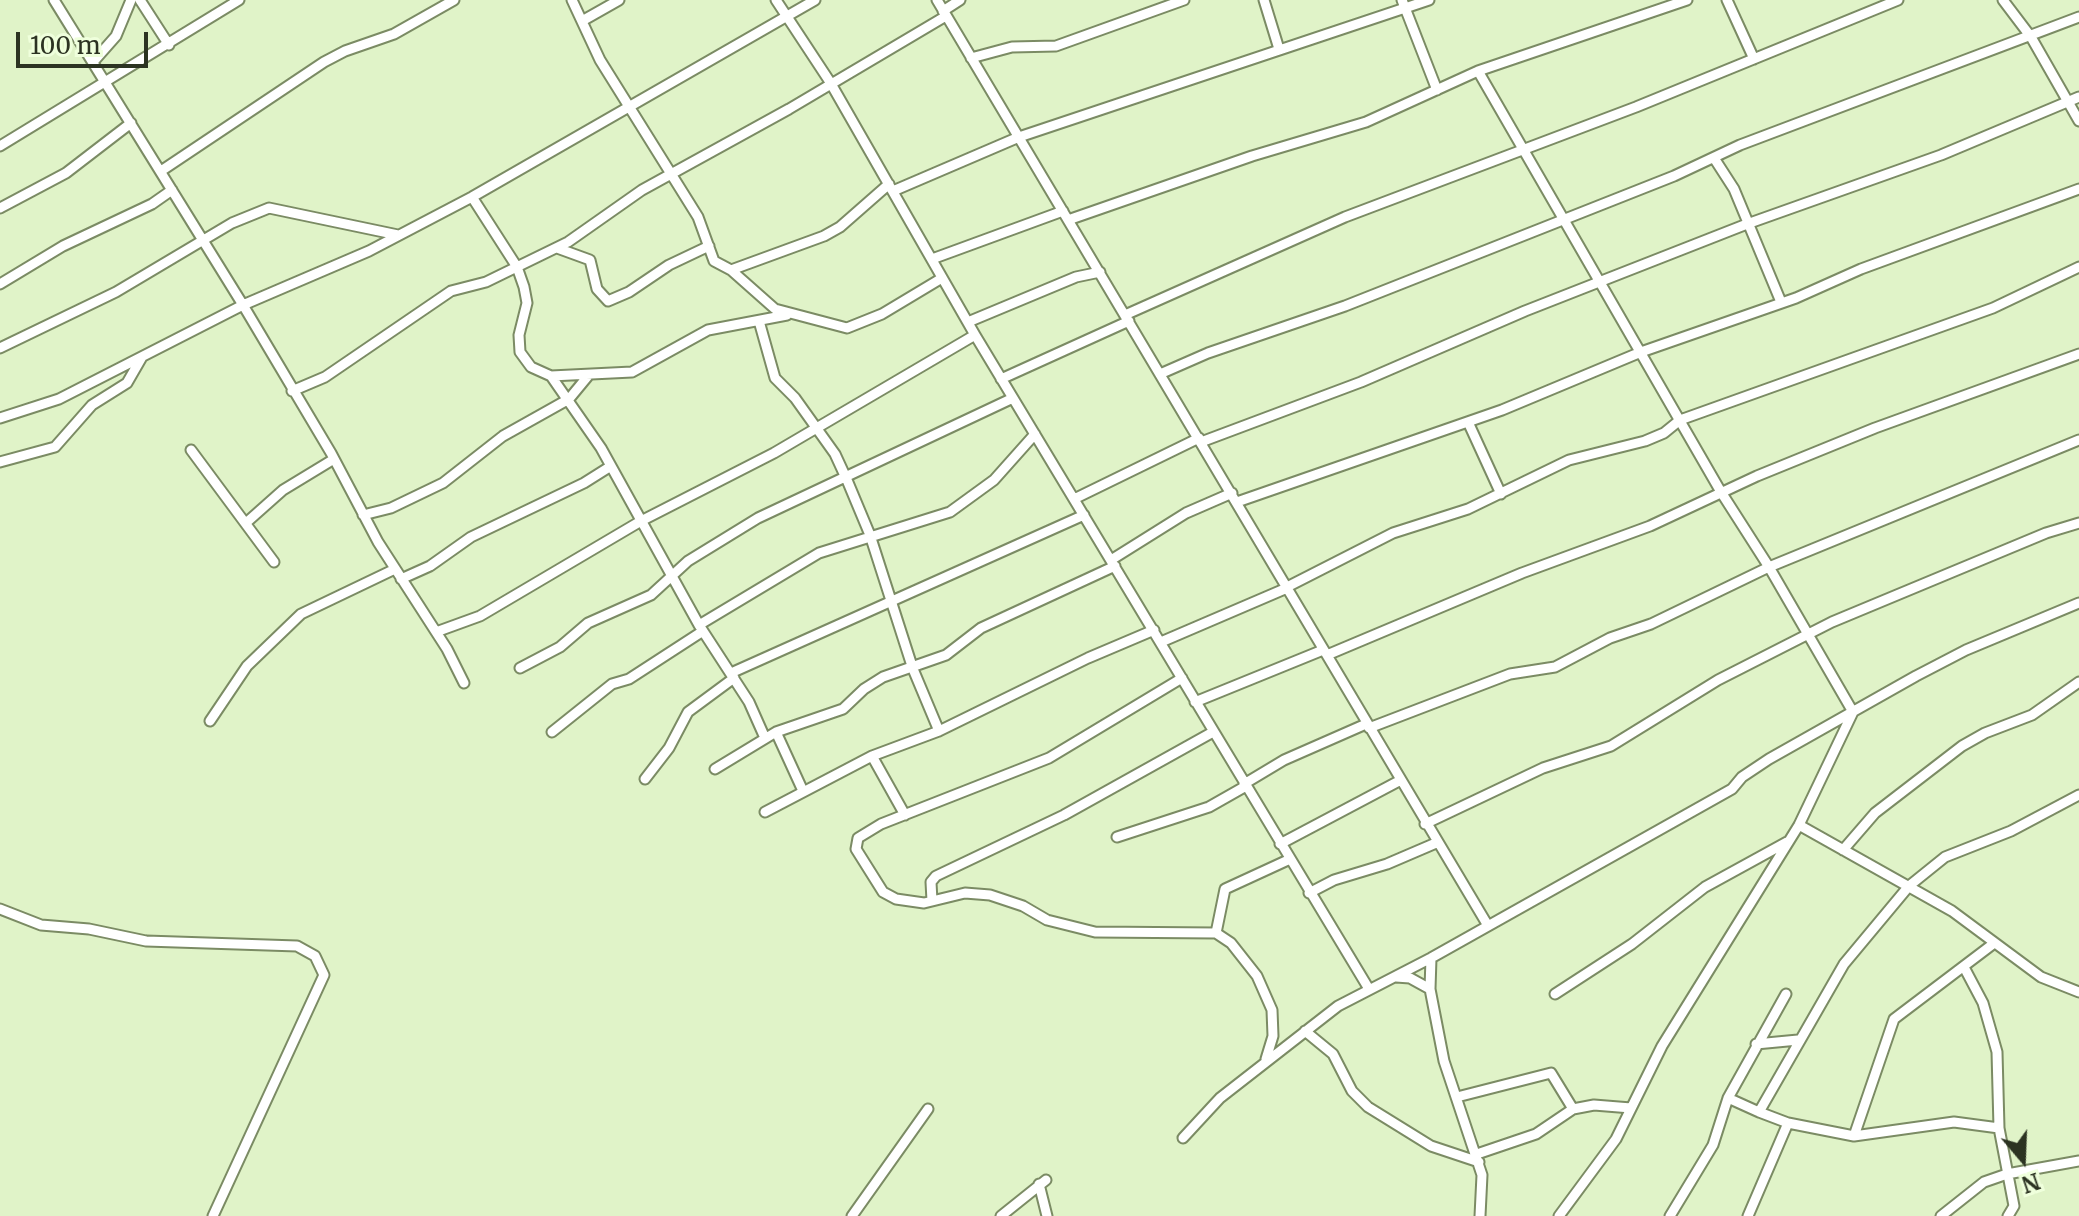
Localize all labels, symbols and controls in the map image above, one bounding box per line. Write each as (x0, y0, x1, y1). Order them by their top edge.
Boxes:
scale bar (20, 16, 152, 66)
text: 100 m (30, 30, 100, 61)
north arrow (1983, 1120, 2063, 1200)
text: N (2018, 1167, 2044, 1199)

